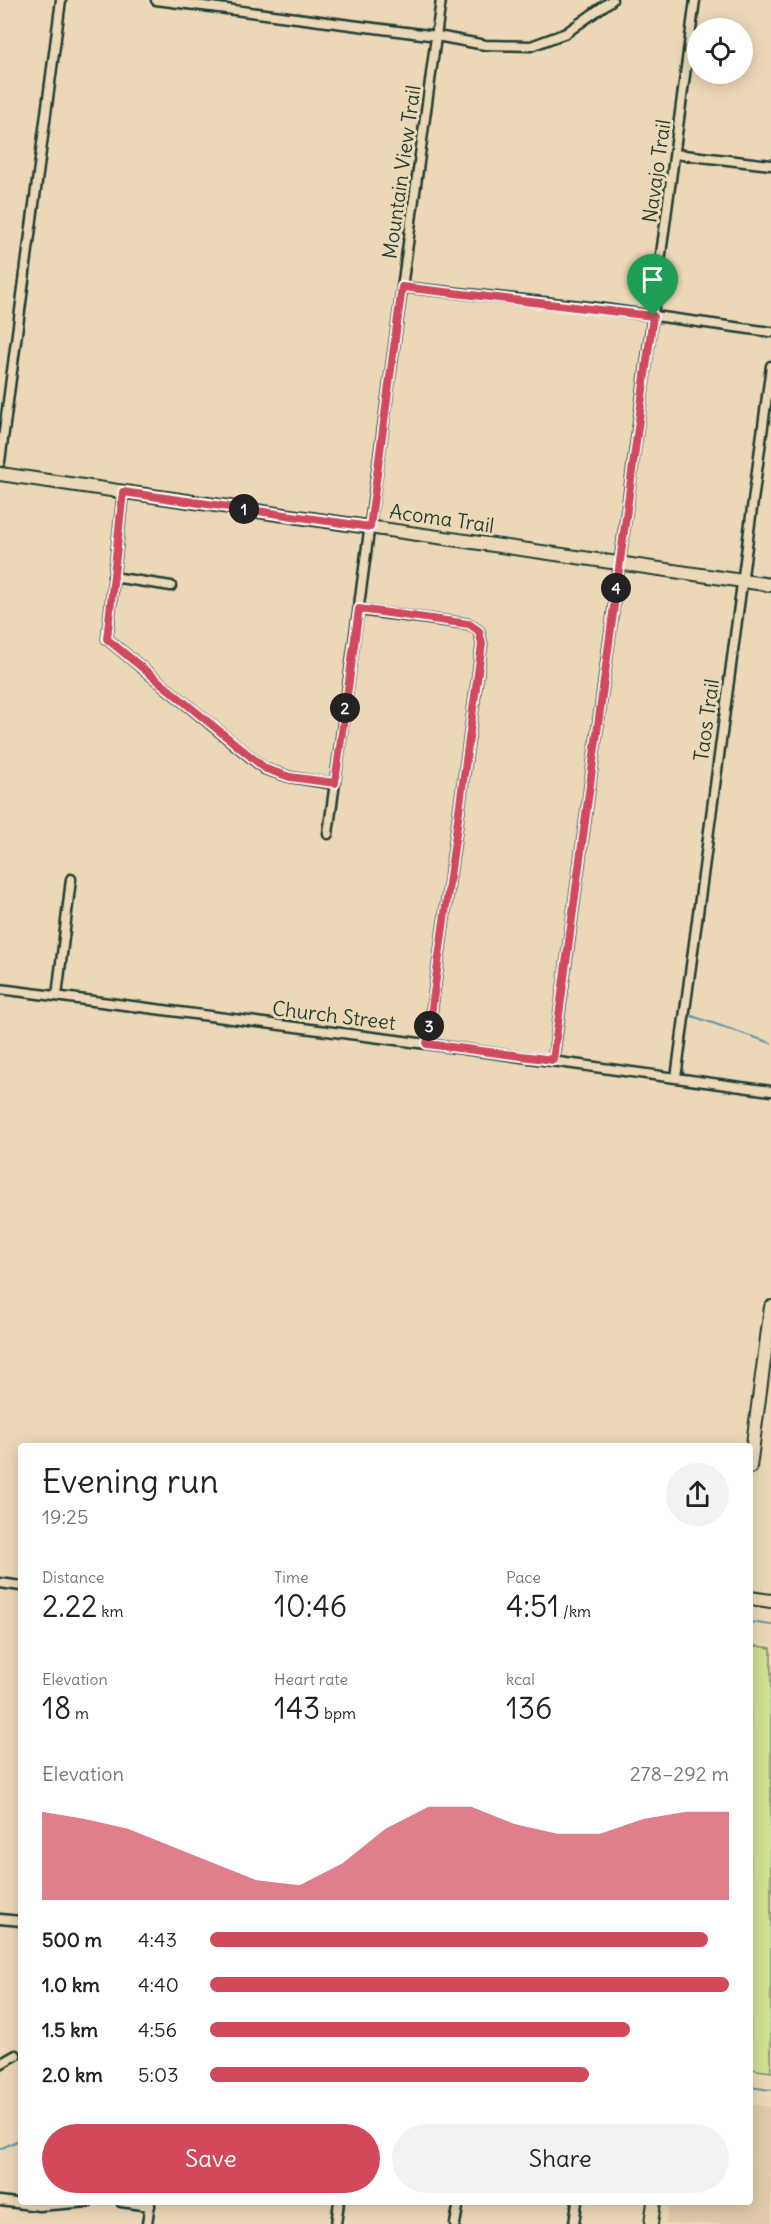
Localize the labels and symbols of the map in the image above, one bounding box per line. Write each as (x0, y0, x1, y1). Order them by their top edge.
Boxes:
street label: Mountain View Trail (376, 84, 426, 260)
street label: Navajo Trail (636, 118, 676, 224)
pin (627, 254, 678, 316)
pin: 1 (229, 494, 259, 524)
street label: Acoma Trail (388, 498, 496, 538)
pin: 4 (601, 573, 631, 603)
street label: Taos Trail (688, 677, 724, 763)
pin: 2 (330, 693, 360, 723)
street label: Church Street (271, 995, 397, 1035)
pin: 3 (414, 1011, 444, 1041)

